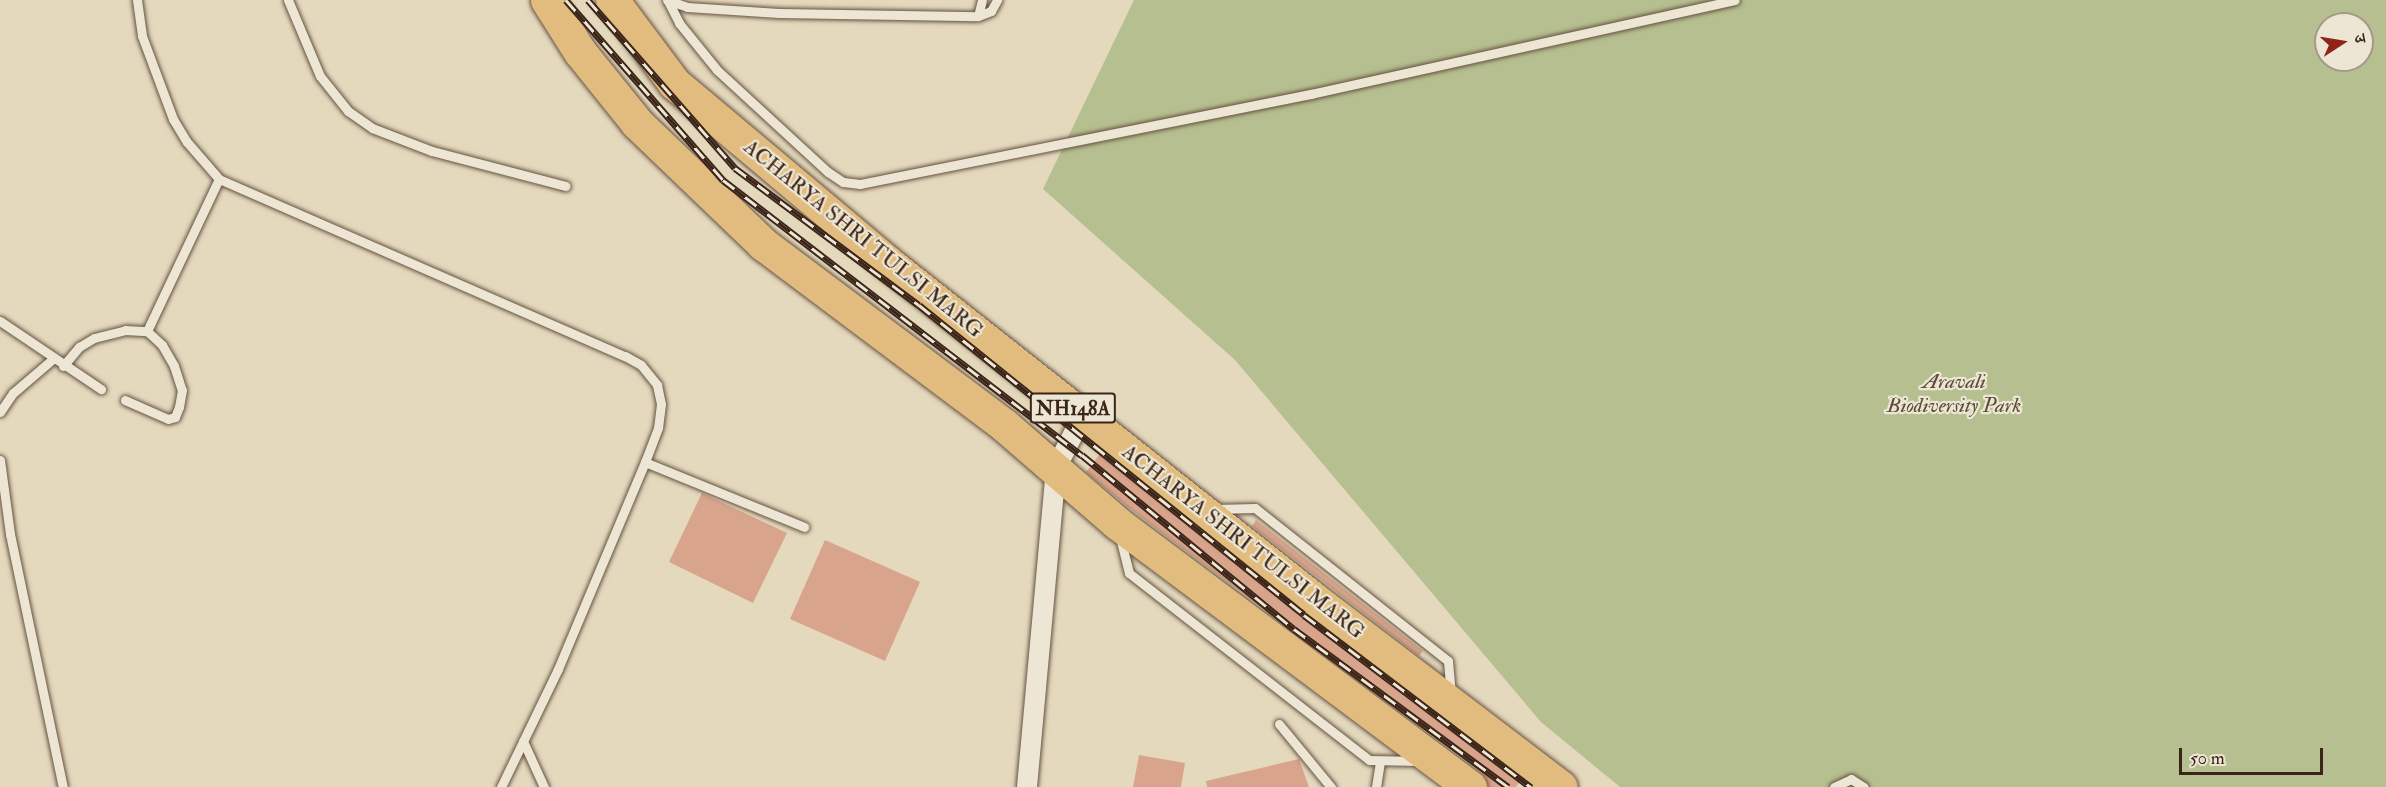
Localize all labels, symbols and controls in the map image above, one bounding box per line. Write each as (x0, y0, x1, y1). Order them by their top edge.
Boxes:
north arrow (2314, 12, 2374, 72)
text: उ (2349, 33, 2370, 45)
street label: ACHARYA SHRI TULSI MARG (738, 135, 988, 343)
park label: Aravali Biodiversity Park (1887, 369, 2021, 419)
road number: NH148A (1030, 391, 1116, 425)
street label: ACHARYA SHRI TULSI MARG (1117, 439, 1369, 645)
scale bar (2182, 736, 2326, 774)
text: 50 m (2190, 747, 2225, 770)

